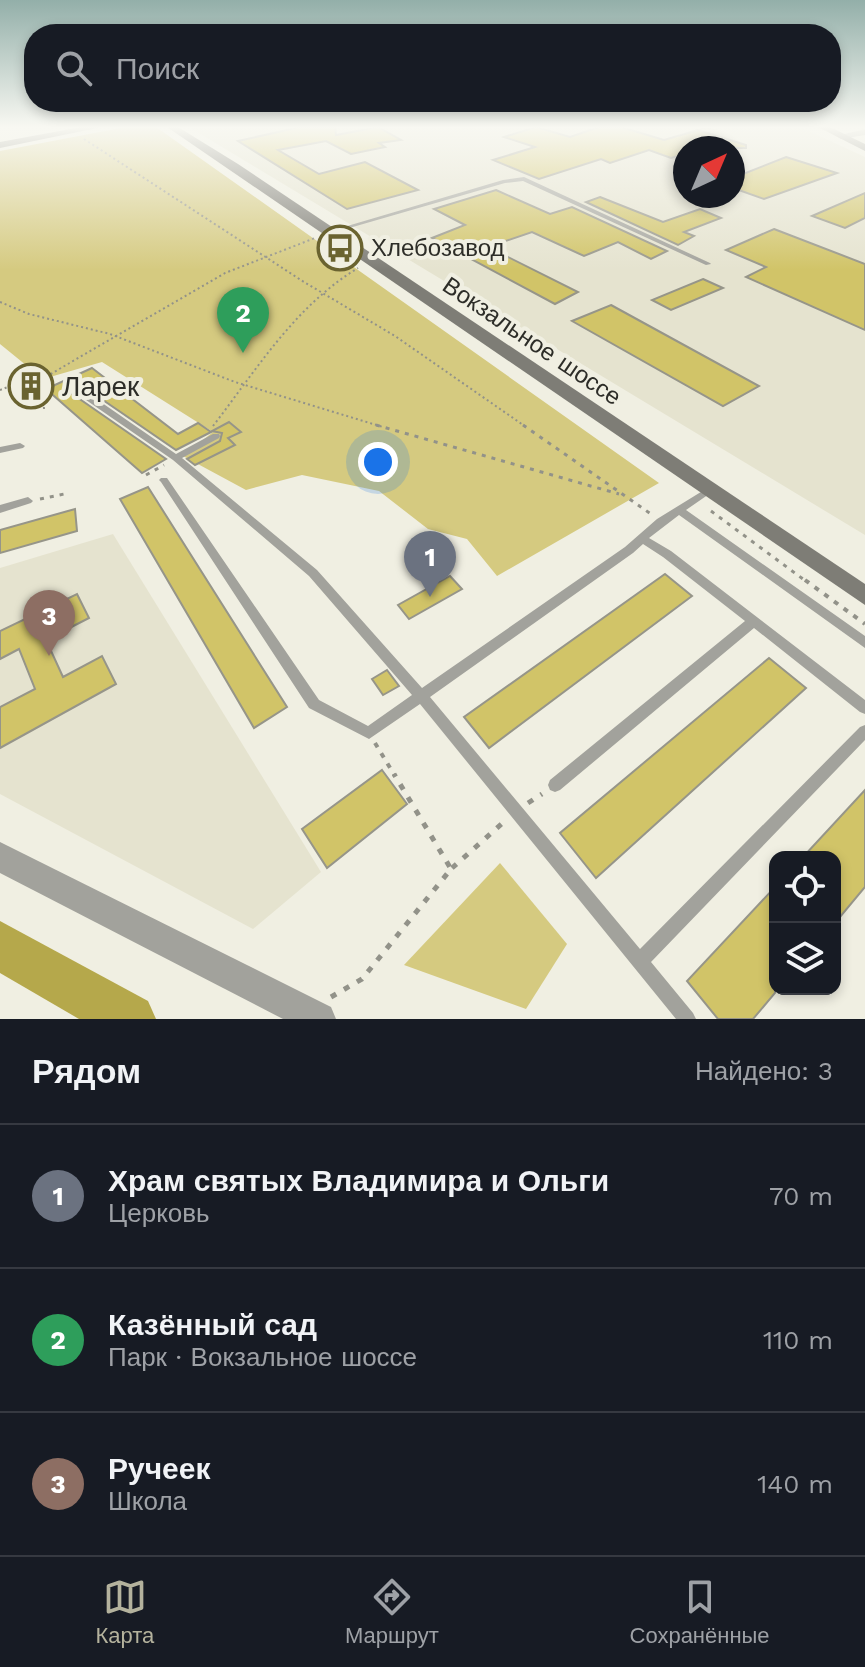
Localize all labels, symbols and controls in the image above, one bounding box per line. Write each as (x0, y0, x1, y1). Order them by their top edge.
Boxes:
search box (24, 24, 841, 112)
icon: search (52, 46, 96, 90)
text: Поиск (116, 51, 199, 86)
north arrow (673, 136, 745, 208)
bus stop icon: Хлебозавод (316, 224, 364, 272)
place label: Хлебозавод (371, 234, 505, 262)
street label: Вокзальное шоссе (438, 271, 626, 411)
pin: 2 (217, 287, 269, 353)
building icon: Ларек (7, 362, 55, 410)
place label: Ларек (62, 370, 140, 403)
your location (358, 442, 398, 482)
pin: 1 (404, 531, 456, 597)
pin: 3 (23, 590, 75, 656)
map controls (769, 851, 841, 995)
button: locate (769, 851, 841, 923)
button: layers (769, 923, 841, 995)
text: Рядом (32, 1051, 141, 1091)
text: Найдено: 3 (695, 1056, 833, 1086)
text: Храм святых Владимира и Ольги (108, 1163, 609, 1198)
text: 1 (52, 1181, 64, 1211)
text: 70 m (769, 1181, 833, 1211)
text: Церковь (108, 1198, 210, 1228)
text: Казённый сад (108, 1307, 317, 1342)
text: 2 (50, 1325, 66, 1355)
text: 110 m (763, 1325, 833, 1355)
text: Парк · Вокзальное шоссе (108, 1342, 417, 1372)
text: Ручеек (108, 1451, 211, 1486)
text: 3 (50, 1469, 66, 1499)
text: 140 m (757, 1469, 833, 1499)
text: Школа (108, 1486, 187, 1516)
tab: Карта (95, 1575, 154, 1649)
tab: Маршрут (345, 1575, 439, 1649)
tab: Сохранённые (630, 1575, 770, 1649)

